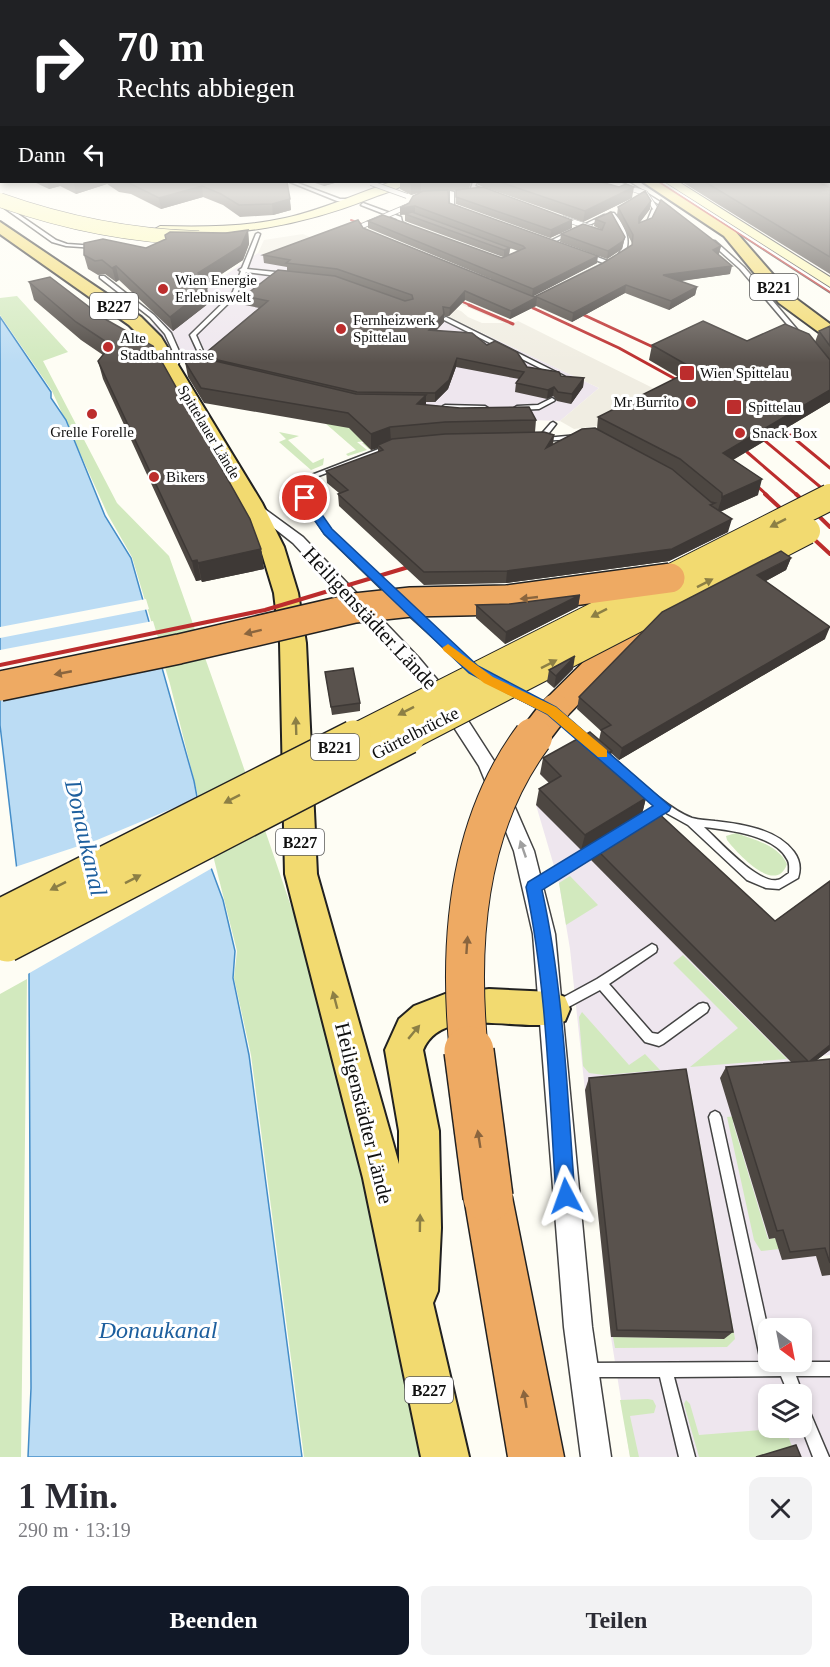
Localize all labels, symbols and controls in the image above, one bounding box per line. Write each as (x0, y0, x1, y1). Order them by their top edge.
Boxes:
icon: right (18, 24, 96, 102)
text: 70 m (117, 24, 205, 70)
text: Rechts abbiegen (117, 73, 295, 103)
icon: left (78, 138, 111, 171)
text: Dann (18, 142, 66, 167)
place label: Wien Energie Erlebniswelt (175, 272, 257, 305)
road number: B221 (750, 274, 798, 300)
marker: Wien Energie Erlebniswelt (156, 282, 170, 296)
road number: B227 (90, 293, 138, 319)
place label: Fernheizwerk Spittelau (353, 312, 436, 345)
marker: Fernheizwerk Spittelau (334, 322, 348, 336)
place label: Alte Stadtbahntrasse (120, 330, 214, 363)
marker: Alte Stadtbahntrasse (101, 340, 115, 354)
marker: Wien Spittelau (678, 364, 696, 382)
place label: Wien Spittelau (700, 365, 789, 381)
street label: Spittelauer Lände (175, 382, 243, 482)
place label: Mr Burrito (614, 394, 679, 410)
marker: Mr Burrito (684, 395, 698, 409)
marker: Spittelau (725, 398, 743, 416)
place label: Spittelau (748, 399, 802, 415)
marker: Grelle Forelle (85, 407, 99, 421)
place label: Grelle Forelle (50, 424, 134, 440)
place label: Snack Box (752, 425, 818, 441)
marker: Snack Box (733, 426, 747, 440)
place label: Bikers (166, 469, 205, 485)
marker: Bikers (147, 470, 161, 484)
pin (279, 472, 330, 523)
icon: arrive (288, 481, 321, 514)
one-way arrow (769, 519, 786, 528)
street label: Heiligenstädter Lände (298, 542, 442, 694)
one-way arrow (696, 579, 714, 589)
one-way arrow (520, 593, 539, 603)
one-way arrow (591, 609, 608, 618)
one-way arrow (244, 627, 263, 637)
one-way arrow (541, 659, 558, 669)
one-way arrow (53, 669, 72, 678)
street label: Gürtelbrücke (368, 703, 462, 763)
one-way arrow (398, 706, 415, 715)
one-way arrow (291, 716, 301, 735)
road number: B221 (311, 734, 359, 760)
water label: Donaukanal (60, 776, 112, 899)
one-way arrow (224, 794, 241, 803)
road number: B227 (276, 829, 324, 855)
one-way arrow (517, 840, 527, 858)
one-way arrow (125, 874, 142, 884)
one-way arrow (49, 881, 67, 891)
one-way arrow (462, 935, 472, 954)
one-way arrow (330, 991, 339, 1009)
street label: Heiligenstädter Lände (330, 1020, 398, 1206)
one-way arrow (407, 1024, 420, 1040)
one-way arrow (475, 1129, 484, 1148)
position arrow (534, 1164, 598, 1228)
one-way arrow (415, 1213, 425, 1232)
water label: Donaukanal (98, 1317, 218, 1343)
north arrow (758, 1318, 812, 1372)
map controls (758, 1318, 812, 1438)
road number: B227 (405, 1377, 453, 1403)
button: layers (758, 1384, 812, 1438)
one-way arrow (521, 1390, 530, 1409)
text: 1 Min. (18, 1476, 118, 1516)
button: close (749, 1477, 812, 1540)
text: 290 m · 13:19 (18, 1519, 131, 1541)
button: Beenden (18, 1586, 409, 1655)
button: Teilen (421, 1586, 812, 1655)

